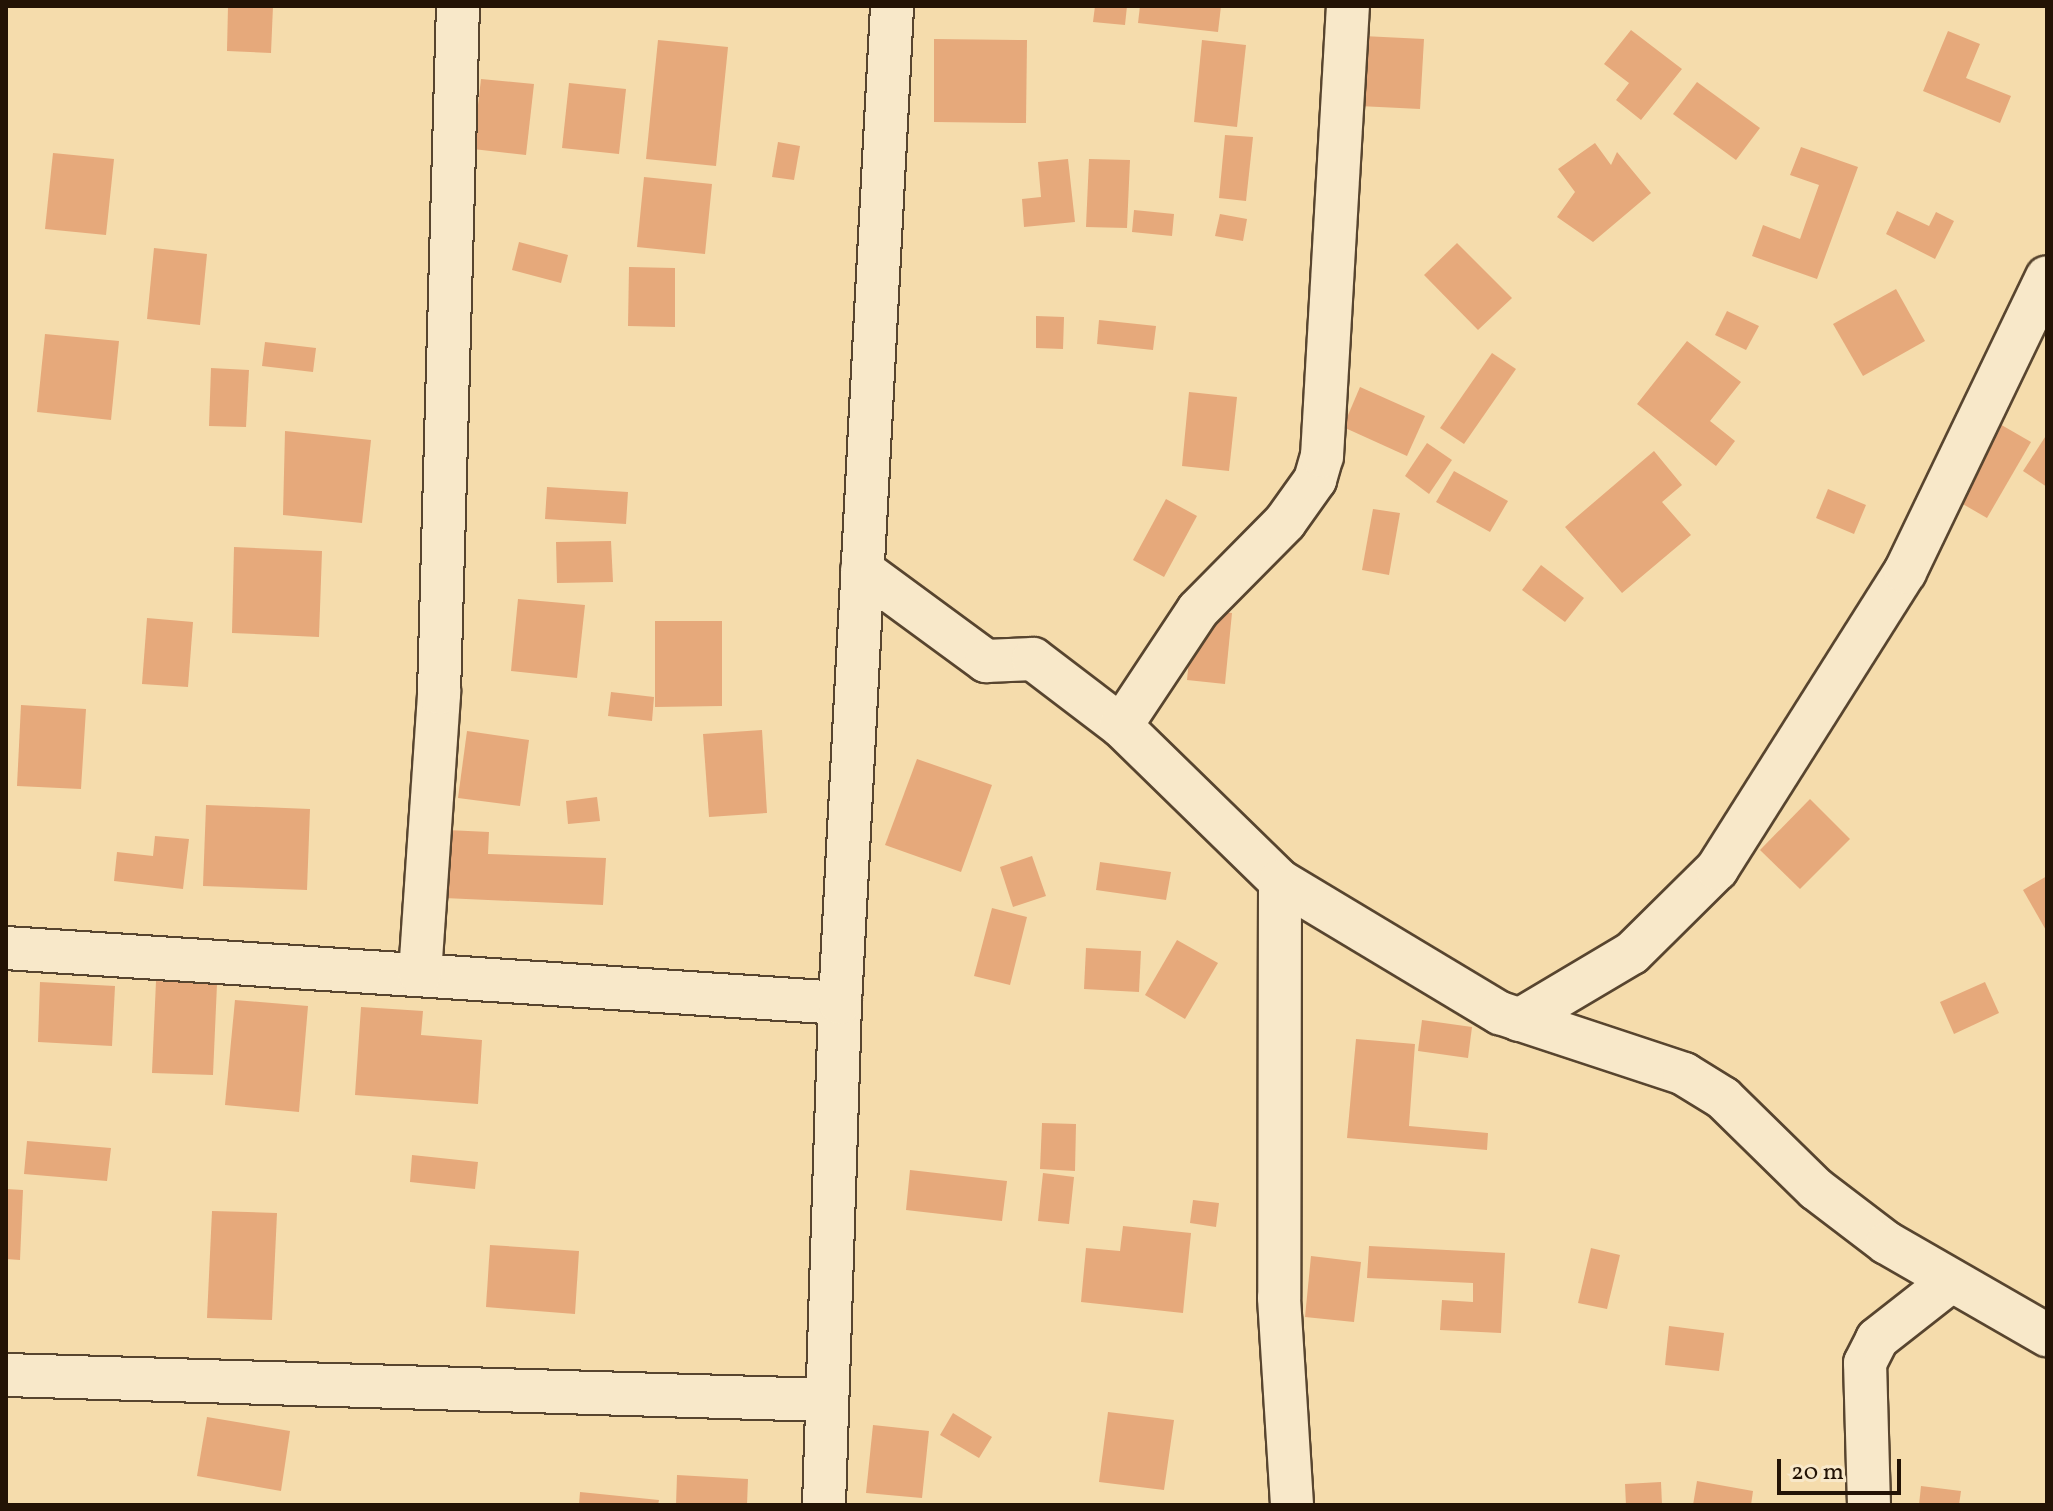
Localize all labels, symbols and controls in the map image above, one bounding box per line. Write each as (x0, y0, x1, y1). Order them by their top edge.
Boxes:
scale bar (1781, 1443, 1905, 1493)
text: 20 m (1791, 1456, 1844, 1490)

